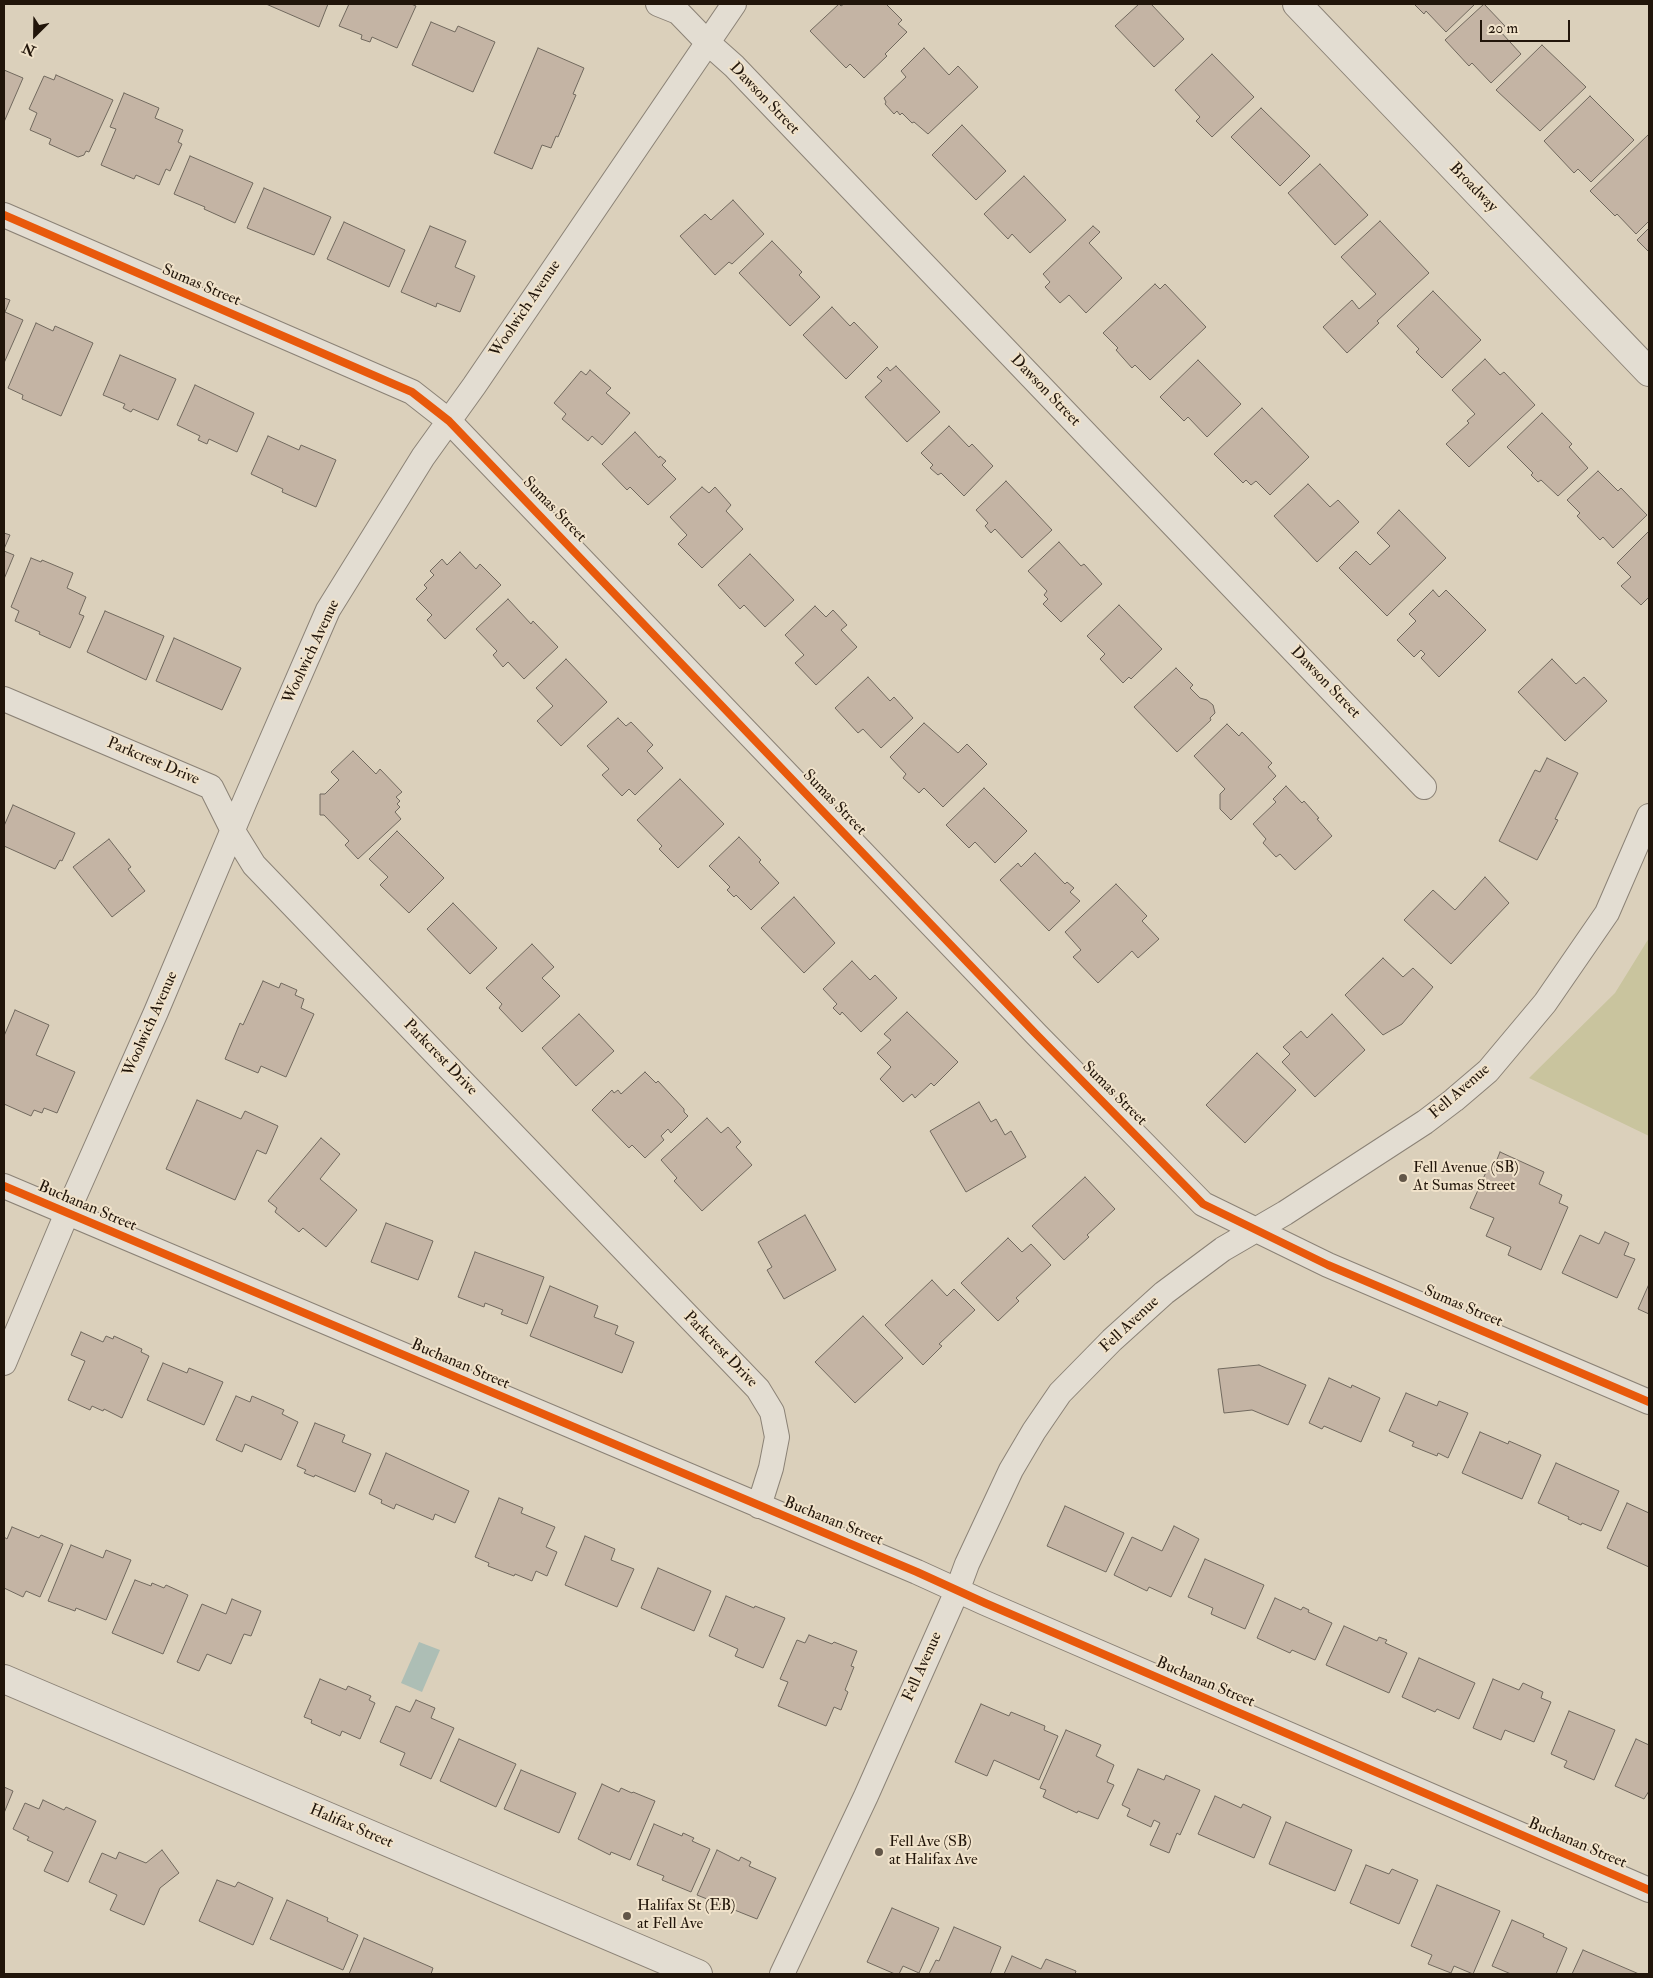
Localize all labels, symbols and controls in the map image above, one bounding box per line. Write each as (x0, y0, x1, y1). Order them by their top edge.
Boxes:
north arrow (10, 10, 60, 60)
scale bar (1483, 10, 1573, 42)
text: 20 m (1488, 19, 1518, 38)
text: N (20, 39, 38, 60)
street label: Dawson Street (725, 59, 803, 139)
street label: Broadway (1445, 159, 1501, 217)
street label: Woolwich Avenue (487, 257, 565, 361)
street label: Sumas Street (159, 261, 243, 311)
street label: Dawson Street (1006, 351, 1084, 431)
street label: Sumas Street (518, 473, 590, 547)
street label: Woolwich Avenue (279, 597, 345, 707)
street label: Dawson Street (1286, 643, 1364, 723)
street label: Parkcrest Drive (104, 734, 202, 790)
street label: Sumas Street (798, 766, 870, 840)
street label: Woolwich Avenue (119, 969, 183, 1079)
street label: Parkcrest Drive (399, 1016, 481, 1100)
street label: Sumas Street (1078, 1058, 1150, 1130)
street label: Fell Avenue (1426, 1060, 1494, 1124)
place label: Fell Avenue (SB) At Sumas Street (1413, 1159, 1519, 1197)
marker: Fell Avenue (SB) At Sumas Street (1397, 1172, 1409, 1184)
street label: Buchanan Street (35, 1178, 139, 1236)
street label: Sumas Street (1421, 1282, 1505, 1332)
street label: Fell Avenue (1096, 1293, 1164, 1357)
street label: Parkcrest Drive (679, 1308, 761, 1392)
street label: Buchanan Street (408, 1336, 512, 1394)
street label: Buchanan Street (781, 1493, 885, 1551)
street label: Fell Avenue (899, 1629, 947, 1705)
street label: Buchanan Street (1153, 1654, 1257, 1712)
street label: Halifax Street (306, 1801, 396, 1853)
street label: Buchanan Street (1525, 1815, 1629, 1873)
place label: Fell Ave (SB) at Halifax Ave (889, 1833, 978, 1871)
marker: Fell Ave (SB) at Halifax Ave (873, 1846, 885, 1858)
place label: Halifax St (EB) at Fell Ave (637, 1897, 735, 1935)
marker: Halifax St (EB) at Fell Ave (621, 1910, 633, 1922)

